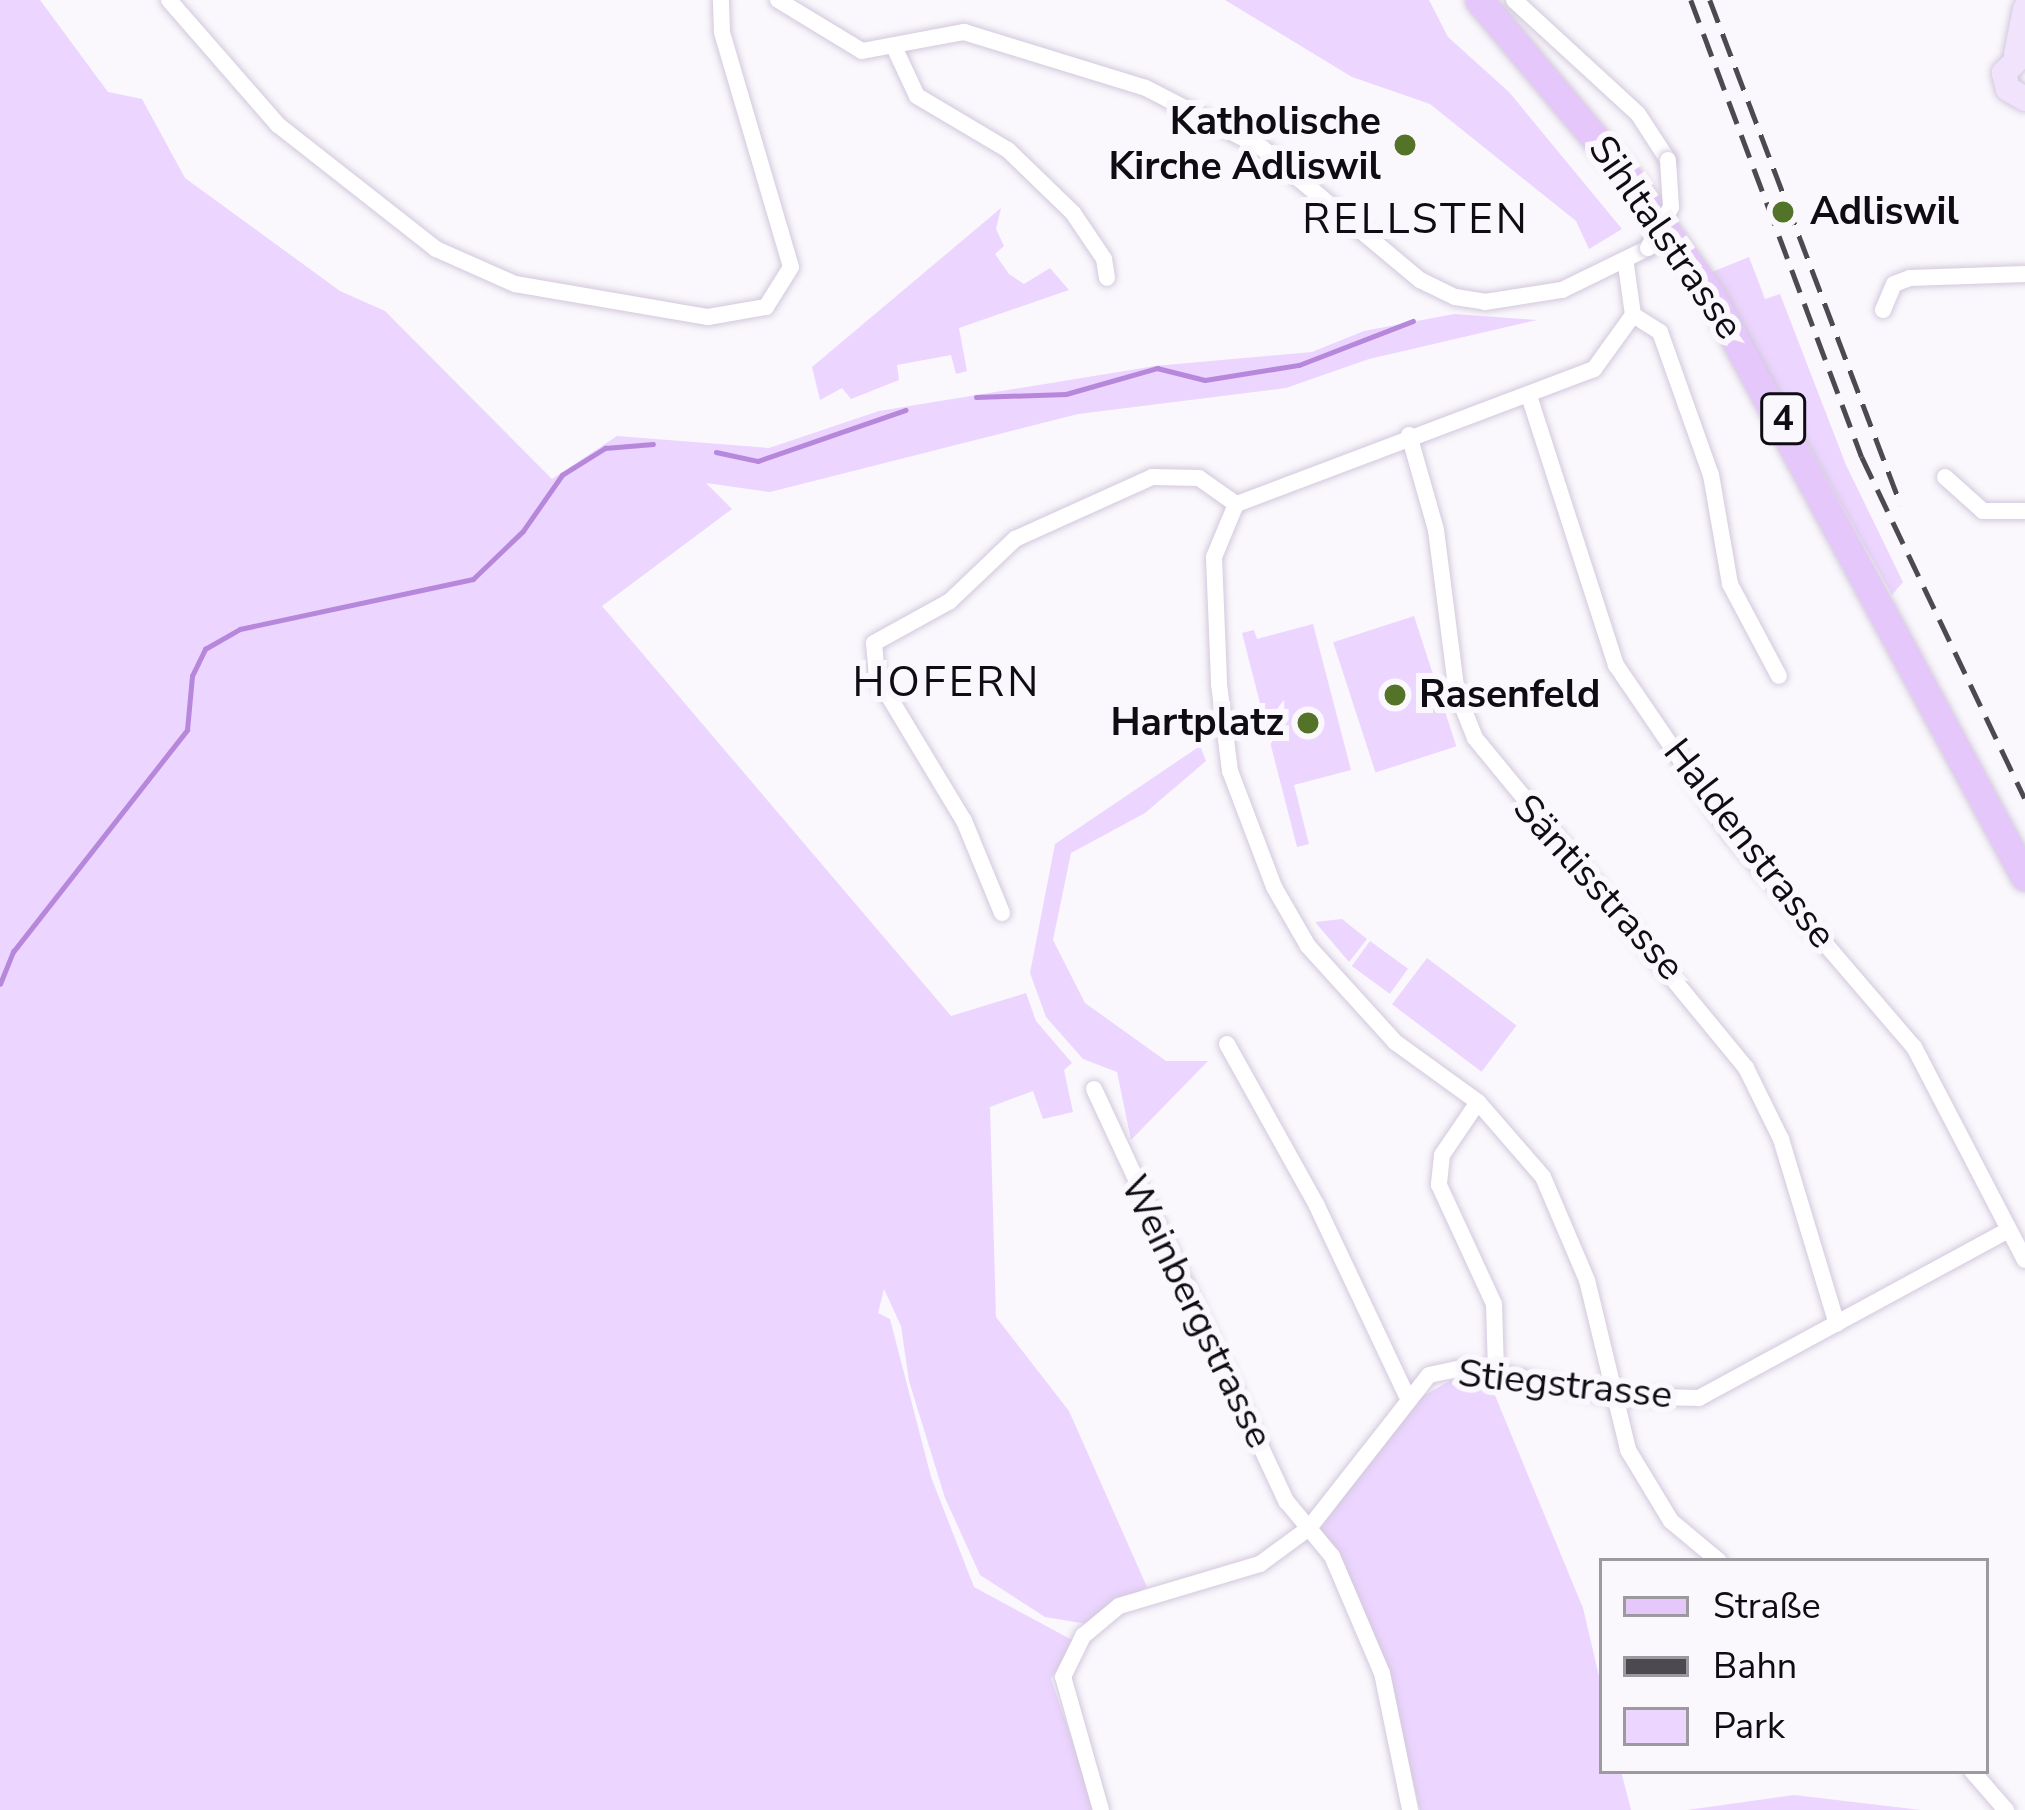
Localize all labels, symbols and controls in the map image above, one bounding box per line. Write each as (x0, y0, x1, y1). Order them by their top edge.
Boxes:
place label: Katholische Kirche Adliswil (1108, 100, 1381, 191)
street label: Sihltalstrasse (1578, 128, 1752, 348)
marker: Katholische Kirche Adliswil (1392, 132, 1418, 158)
place label: Adliswil (1810, 189, 1959, 235)
district label: RELLSTEN (1302, 195, 1530, 245)
marker: Adliswil (1767, 196, 1799, 228)
road number: 4 (1759, 389, 1807, 449)
district label: HOFERN (853, 658, 1041, 708)
place label: Rasenfeld (1419, 672, 1600, 718)
marker: Rasenfeld (1382, 682, 1408, 708)
place label: Hartplatz (1110, 700, 1284, 746)
marker: Hartplatz (1295, 710, 1321, 736)
street label: Haldenstrasse (1653, 730, 1845, 958)
street label: Säntisstrasse (1503, 786, 1693, 990)
street label: Weinbergstrasse (1110, 1168, 1282, 1456)
street label: Stiegstrasse (1456, 1350, 1674, 1420)
legend (1599, 1558, 1989, 1774)
text: Straße (1713, 1582, 1821, 1631)
text: Bahn (1713, 1642, 1797, 1691)
text: Park (1713, 1702, 1785, 1751)

